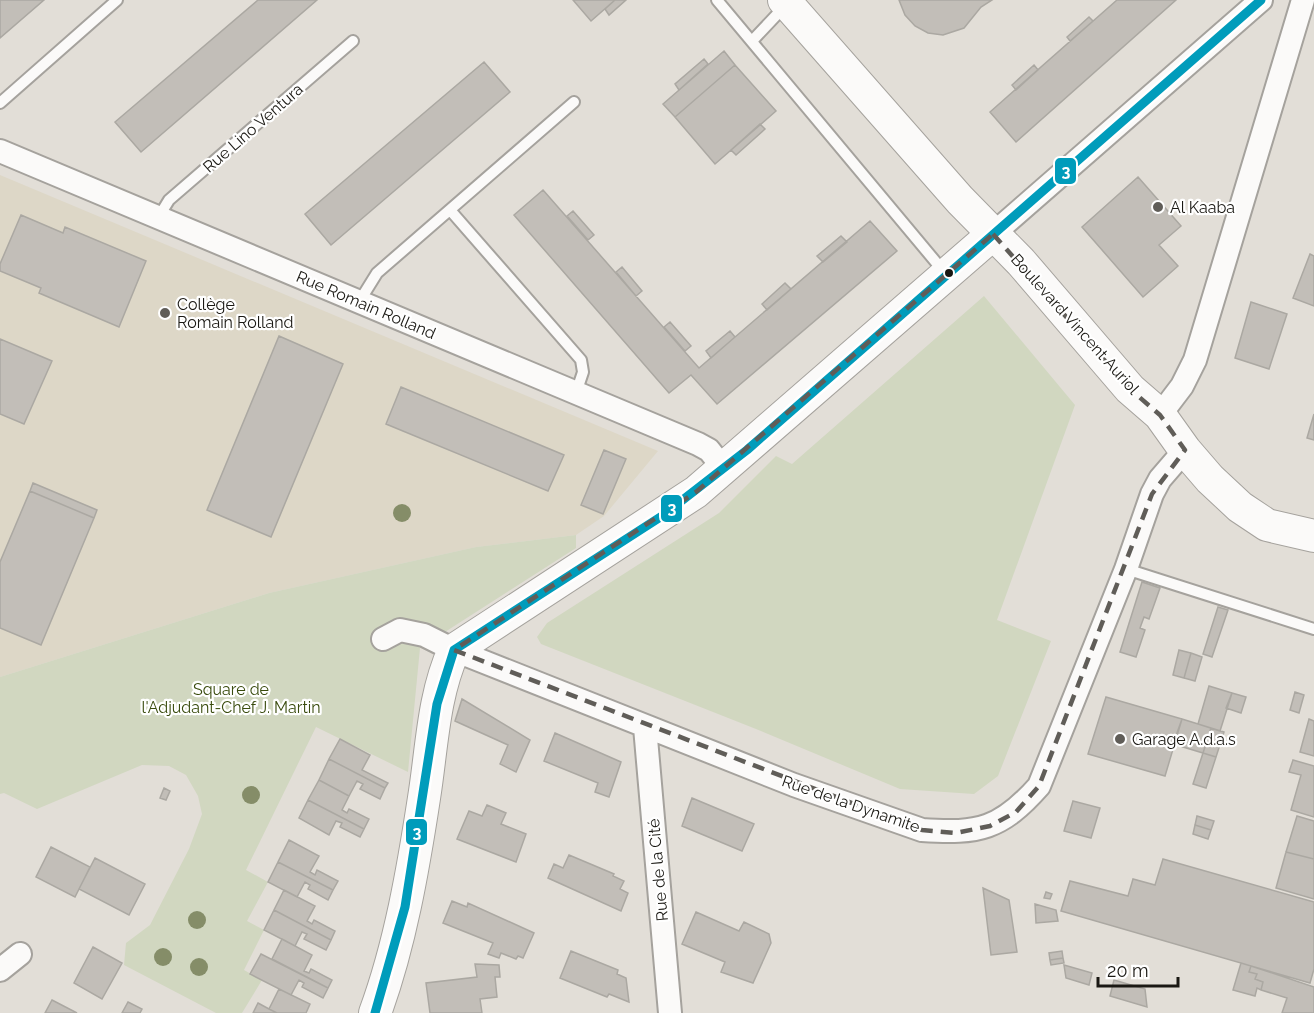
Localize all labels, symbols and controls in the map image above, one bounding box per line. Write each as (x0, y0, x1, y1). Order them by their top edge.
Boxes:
street label: Rue Lino Ventura (199, 79, 307, 177)
line badge: 3 (1054, 157, 1077, 185)
text: 3 (1062, 162, 1071, 181)
place label: Al Kaaba (1170, 198, 1235, 217)
marker: Al Kaaba (1151, 200, 1165, 214)
street label: Boulevard Vincent Auriol (1007, 250, 1143, 399)
street label: Rue Romain Rolland (293, 267, 439, 343)
unlabelled marker (943, 267, 955, 279)
place label: Collège Romain Rolland (177, 295, 293, 332)
marker: Collège Romain Rolland (158, 306, 172, 320)
line badge: 3 (660, 494, 683, 523)
text: 3 (668, 499, 677, 518)
park label: Square de l'Adjudant-Chef J. Martin (141, 680, 321, 717)
place label: Garage A.d.a.s (1132, 730, 1236, 749)
marker: Garage A.d.a.s (1113, 732, 1127, 746)
street label: Rue de la Dynamite (779, 771, 923, 837)
line badge: 3 (405, 818, 428, 846)
street label: Rue de la Cité (644, 818, 672, 922)
text: 3 (413, 823, 422, 842)
scale bar (1098, 950, 1178, 988)
text: 20 m (1107, 960, 1149, 981)

